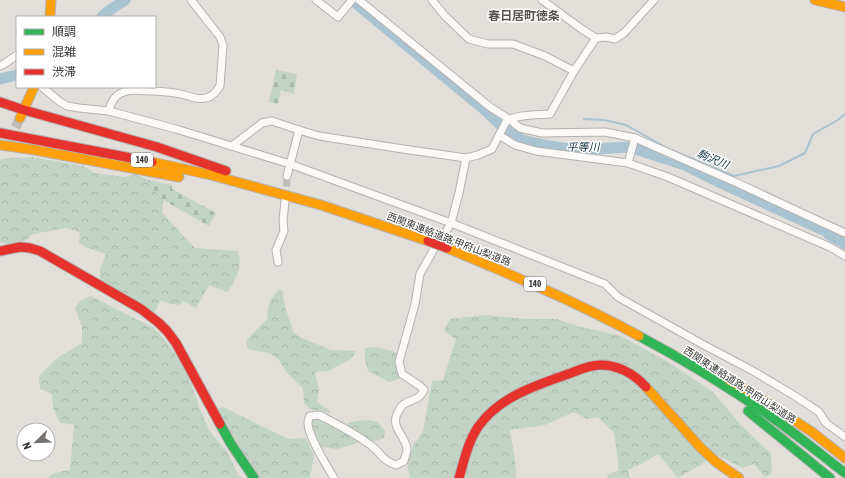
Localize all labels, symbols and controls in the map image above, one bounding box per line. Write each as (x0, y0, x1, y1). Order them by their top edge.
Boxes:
district label: 春日居町徳条 (488, 9, 560, 23)
legend (16, 16, 156, 88)
text: 順調 (52, 25, 76, 39)
text: 混雑 (52, 45, 76, 59)
text: 渋滞 (52, 65, 76, 79)
water label: 平等川 (566, 141, 601, 153)
water label: 駒沢川 (695, 147, 731, 171)
road number: 140 (131, 153, 153, 167)
street label: 西関東連絡道路;甲府山梨道路 (386, 210, 512, 268)
road number: 140 (524, 277, 546, 291)
street label: 西関東連絡道路;甲府山梨道路 (682, 345, 798, 425)
north arrow (16, 422, 56, 462)
text: N (20, 441, 34, 451)

